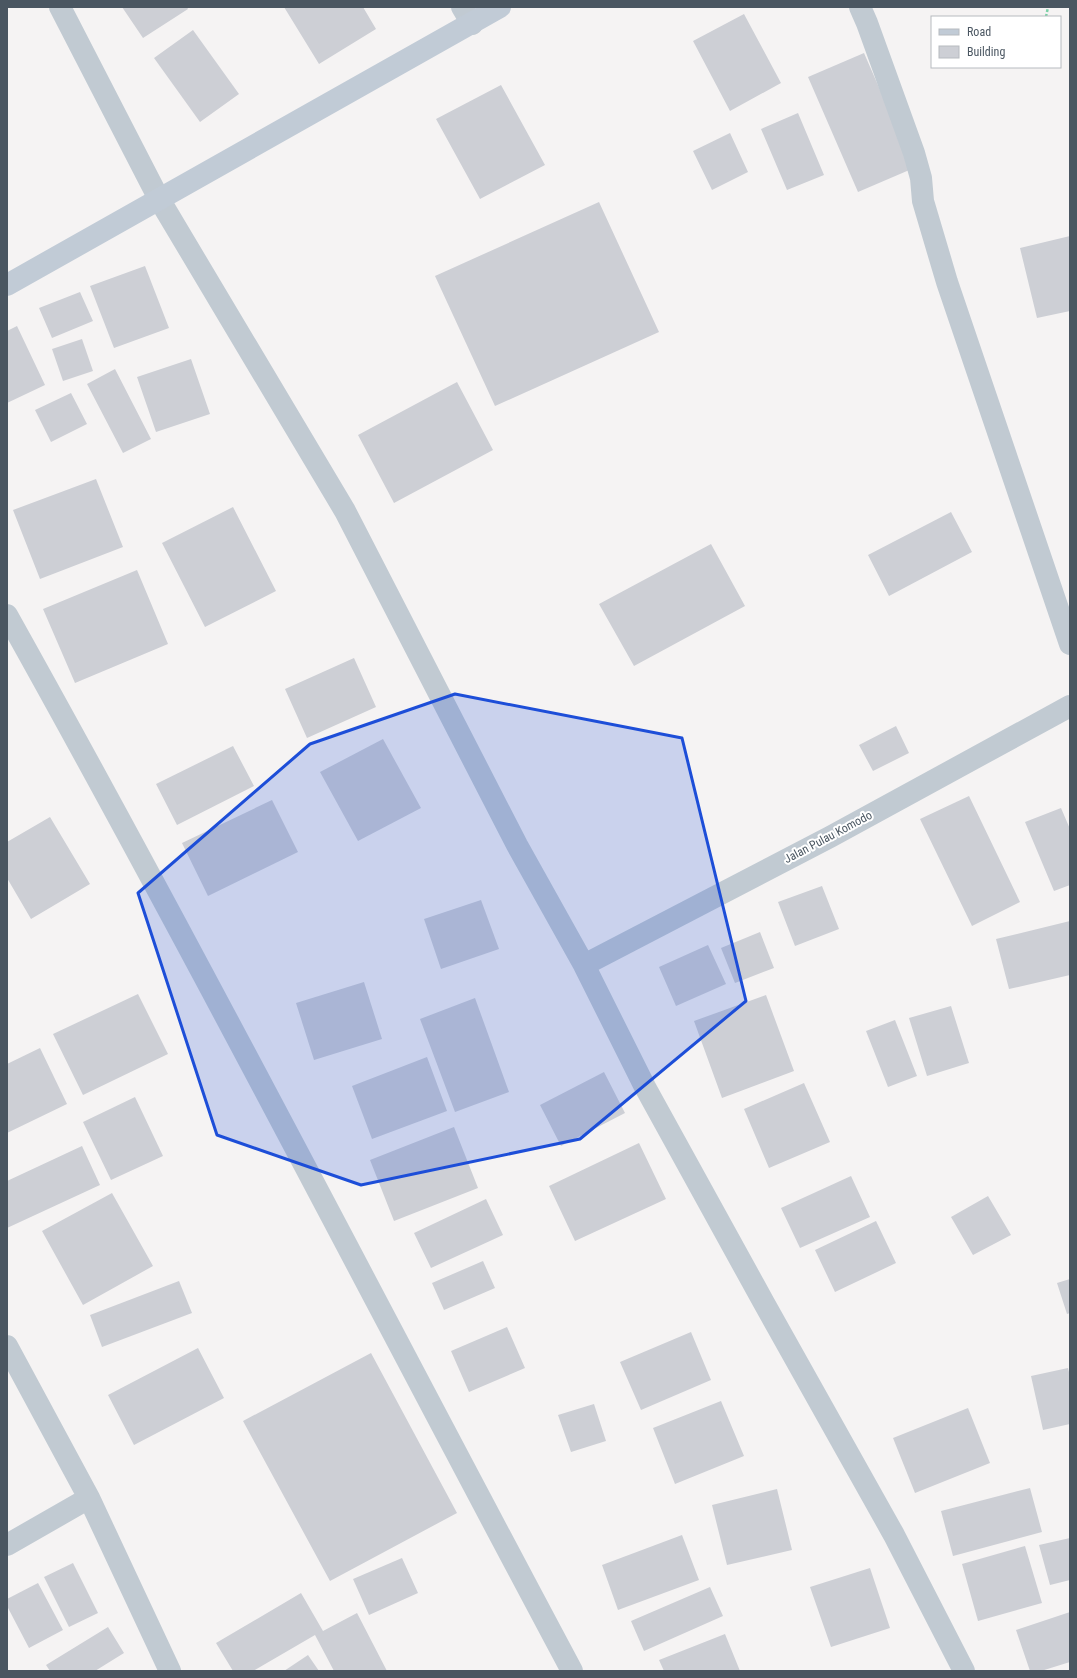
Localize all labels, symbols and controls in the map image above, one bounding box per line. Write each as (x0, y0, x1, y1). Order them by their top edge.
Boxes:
legend (931, 16, 1061, 68)
text: Road (967, 25, 991, 39)
text: Building (967, 45, 1005, 59)
street label: Jalan Pulau Komodo (782, 808, 874, 866)

